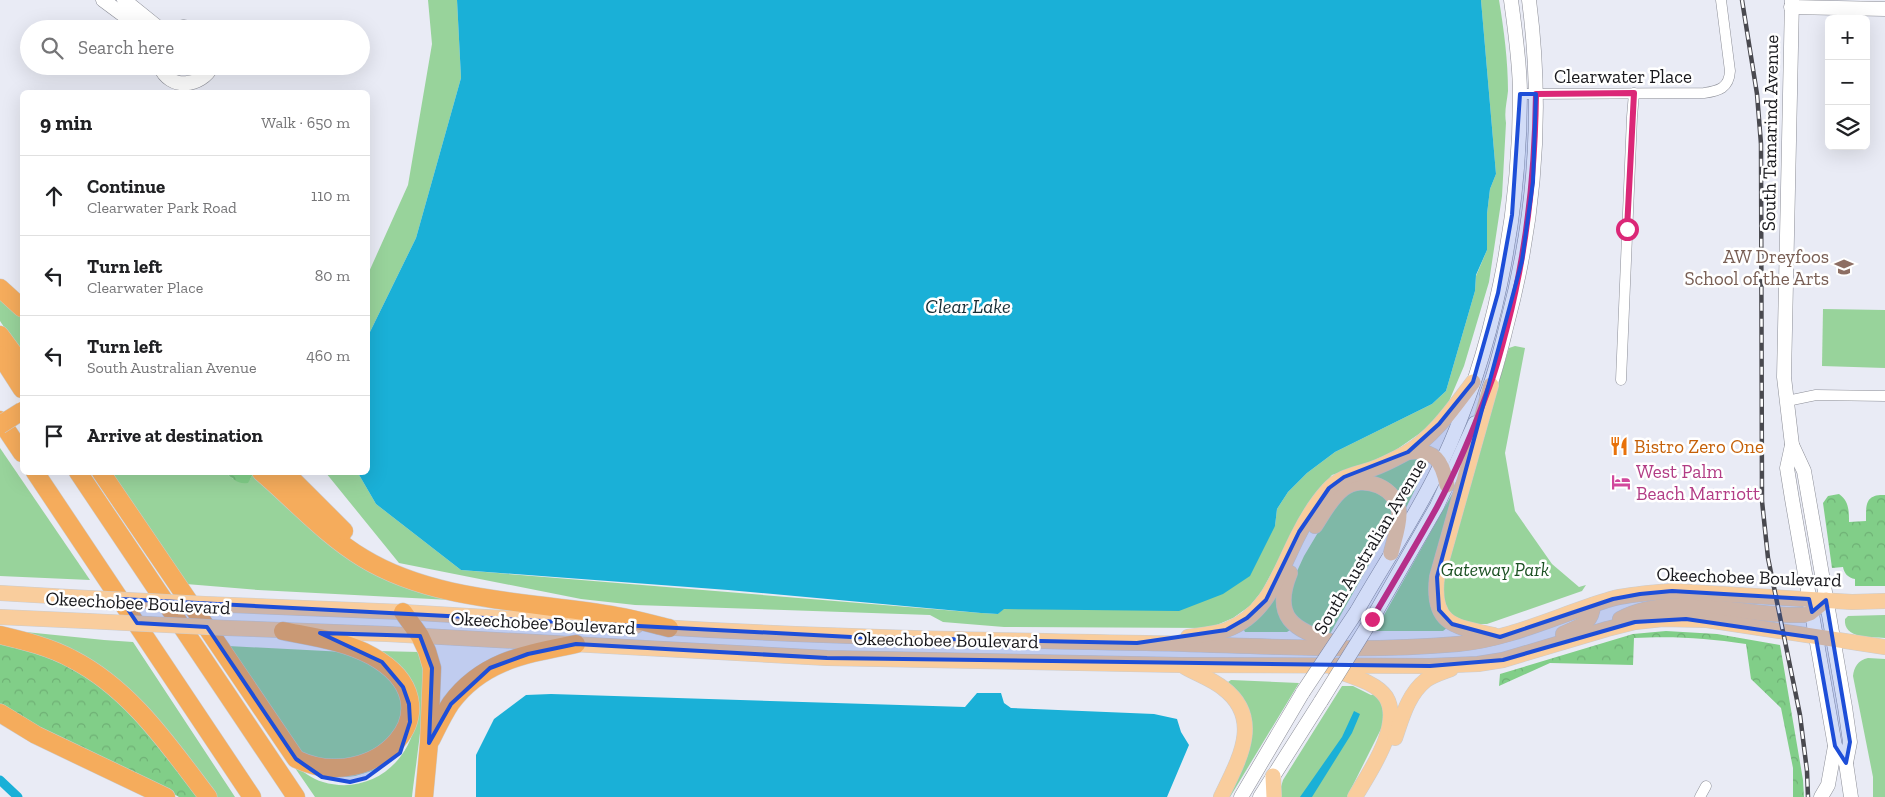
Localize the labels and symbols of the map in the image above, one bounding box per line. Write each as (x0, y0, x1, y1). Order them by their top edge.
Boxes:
street label: South Tamarind Avenue (1757, 34, 1783, 231)
street label: Clearwater Place (1554, 65, 1692, 88)
route start (1616, 218, 1639, 241)
place label: AW Dreyfoos School of the Arts (1684, 245, 1829, 290)
school or university icon: AW Dreyfoos School of the Arts (1833, 256, 1855, 278)
water label: Clear Lake (925, 294, 1011, 318)
restaurant icon: Bistro Zero One (1608, 435, 1630, 457)
place label: Bistro Zero One (1634, 435, 1764, 458)
street label: South Australian Avenue (1308, 454, 1432, 638)
place label: West Palm Beach Marriott (1636, 460, 1760, 505)
hotel icon: West Palm Beach Marriott (1610, 471, 1632, 493)
park label: Gateway Park (1441, 558, 1549, 581)
street label: Okeechobee Boulevard (1656, 562, 1843, 592)
street label: Okeechobee Boulevard (45, 587, 232, 619)
street label: Okeechobee Boulevard (450, 607, 637, 639)
route end (1361, 608, 1384, 631)
street label: Okeechobee Boulevard (853, 627, 1039, 653)

